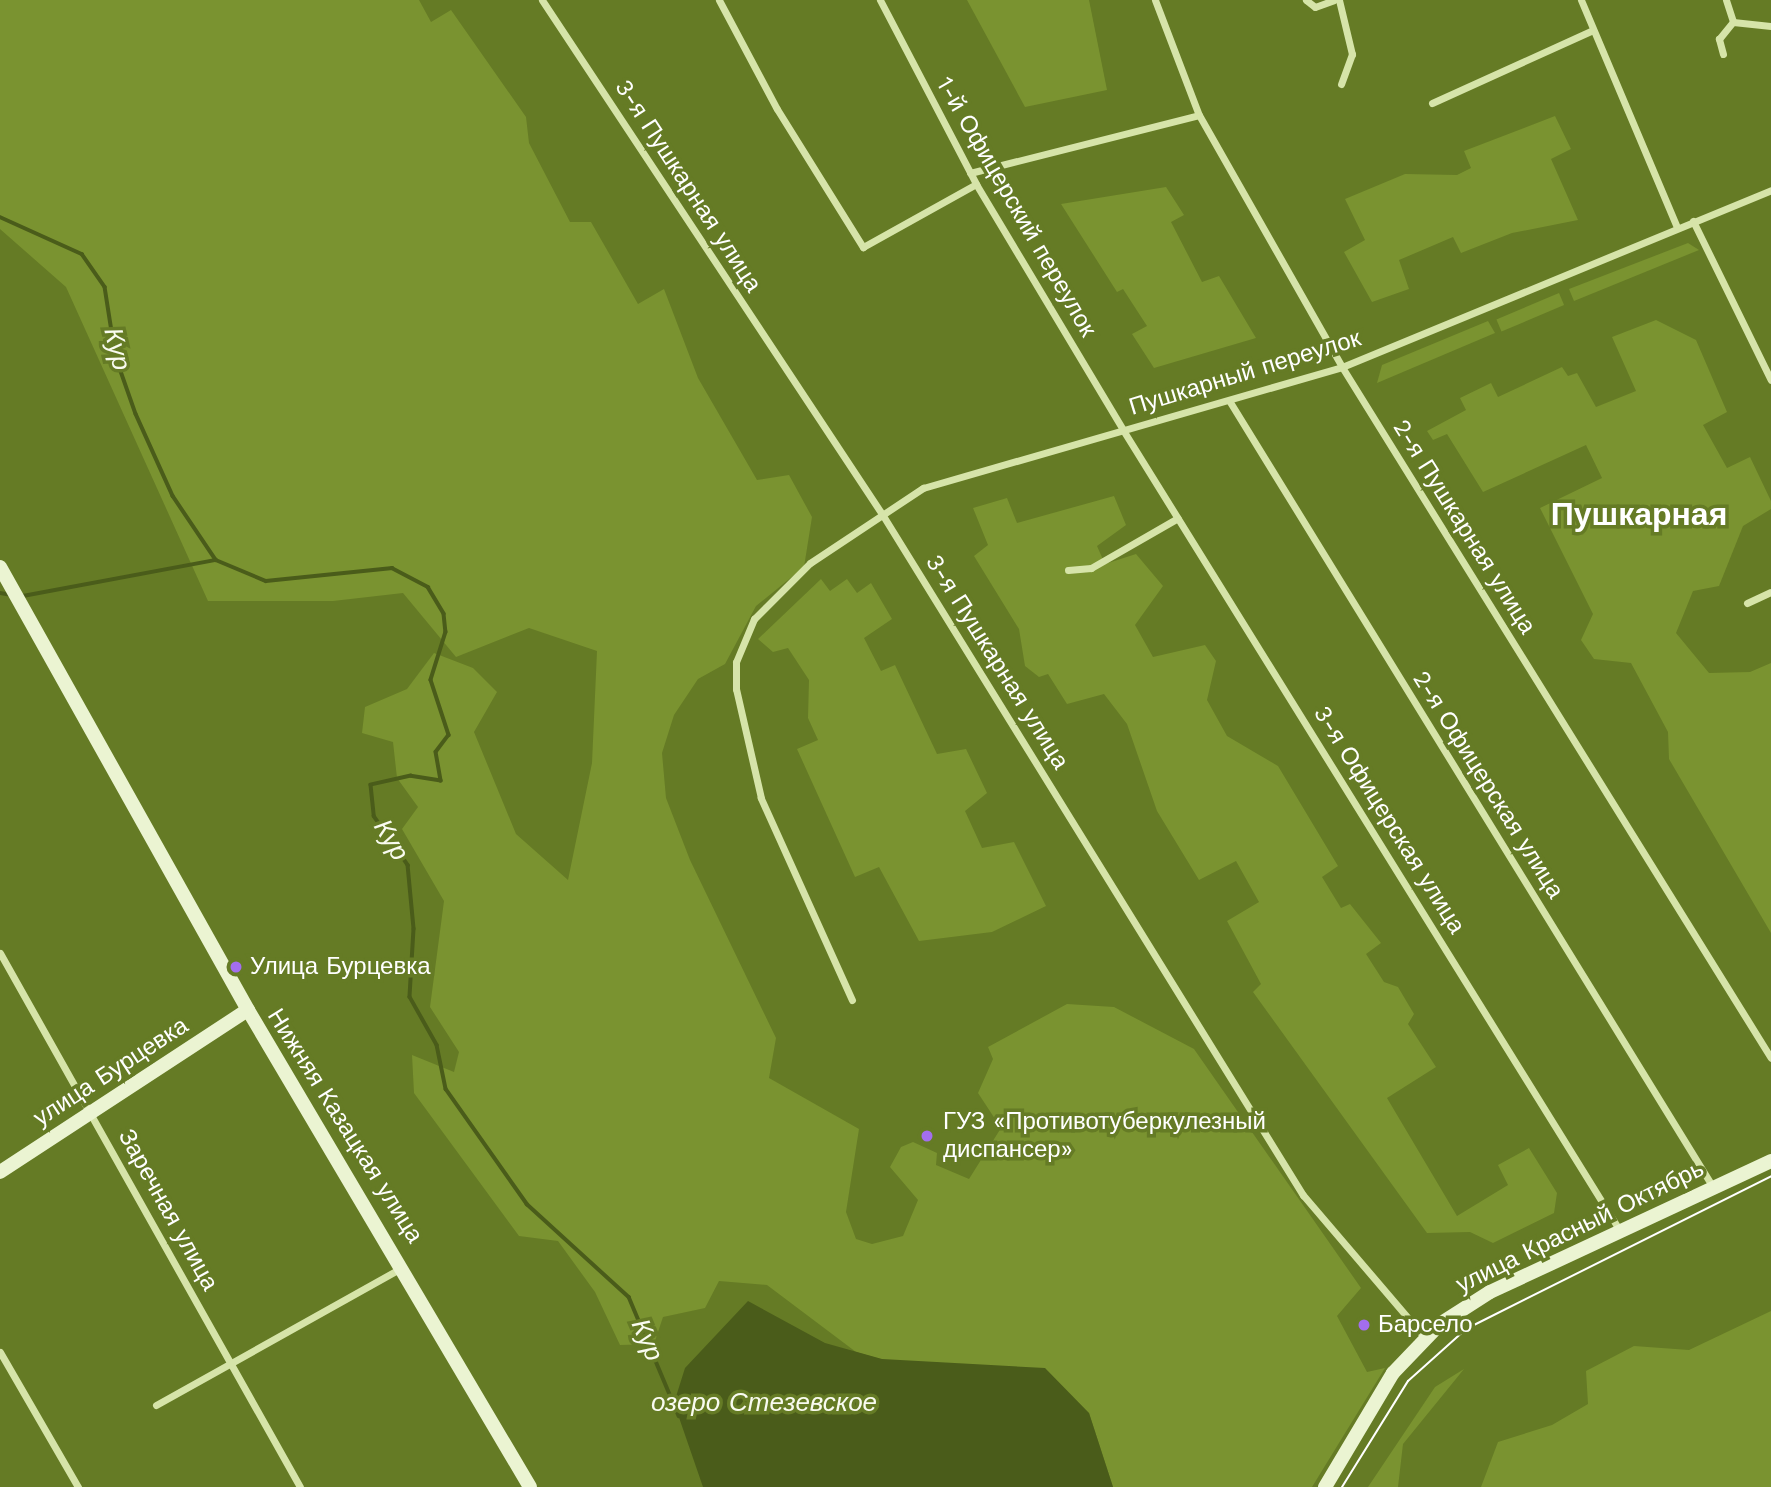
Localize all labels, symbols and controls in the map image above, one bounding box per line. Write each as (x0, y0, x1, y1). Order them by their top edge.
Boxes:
street label: 1-й Офицерский переулок (930, 72, 1102, 342)
street label: 3-я Пушкарная улица (609, 74, 767, 298)
street label: Пушкарный переулок (1126, 324, 1364, 422)
water label: Кур (97, 325, 137, 373)
street label: 2-я Пушкарная улица (1386, 415, 1542, 639)
district label: Пушкарная (1551, 495, 1727, 533)
street label: 3-я Пушкарная улица (919, 549, 1075, 775)
street label: 2-я Офицерская улица (1406, 666, 1570, 904)
street label: 3-я Офицерская улица (1307, 701, 1471, 939)
water label: Кур (367, 814, 415, 866)
place label: Улица Бурцевка (250, 953, 431, 981)
marker: Улица Бурцевка (228, 959, 244, 975)
street label: Нижняя Казацкая улица (261, 1003, 429, 1249)
street label: улица Бурцевка (28, 1011, 194, 1133)
place label: ГУЗ «Противотуберкулезный диспансер» (943, 1108, 1266, 1164)
street label: Заречная улица (112, 1124, 224, 1296)
marker: ГУЗ «Противотуберкулезный диспансер» (917, 1126, 937, 1146)
street label: улица Красный Октябрь (1451, 1154, 1709, 1300)
place label: Барсело (1378, 1311, 1473, 1339)
water label: Кур (624, 1314, 670, 1366)
marker: Барсело (1356, 1317, 1372, 1333)
water label: озеро Стезевское (651, 1387, 877, 1419)

